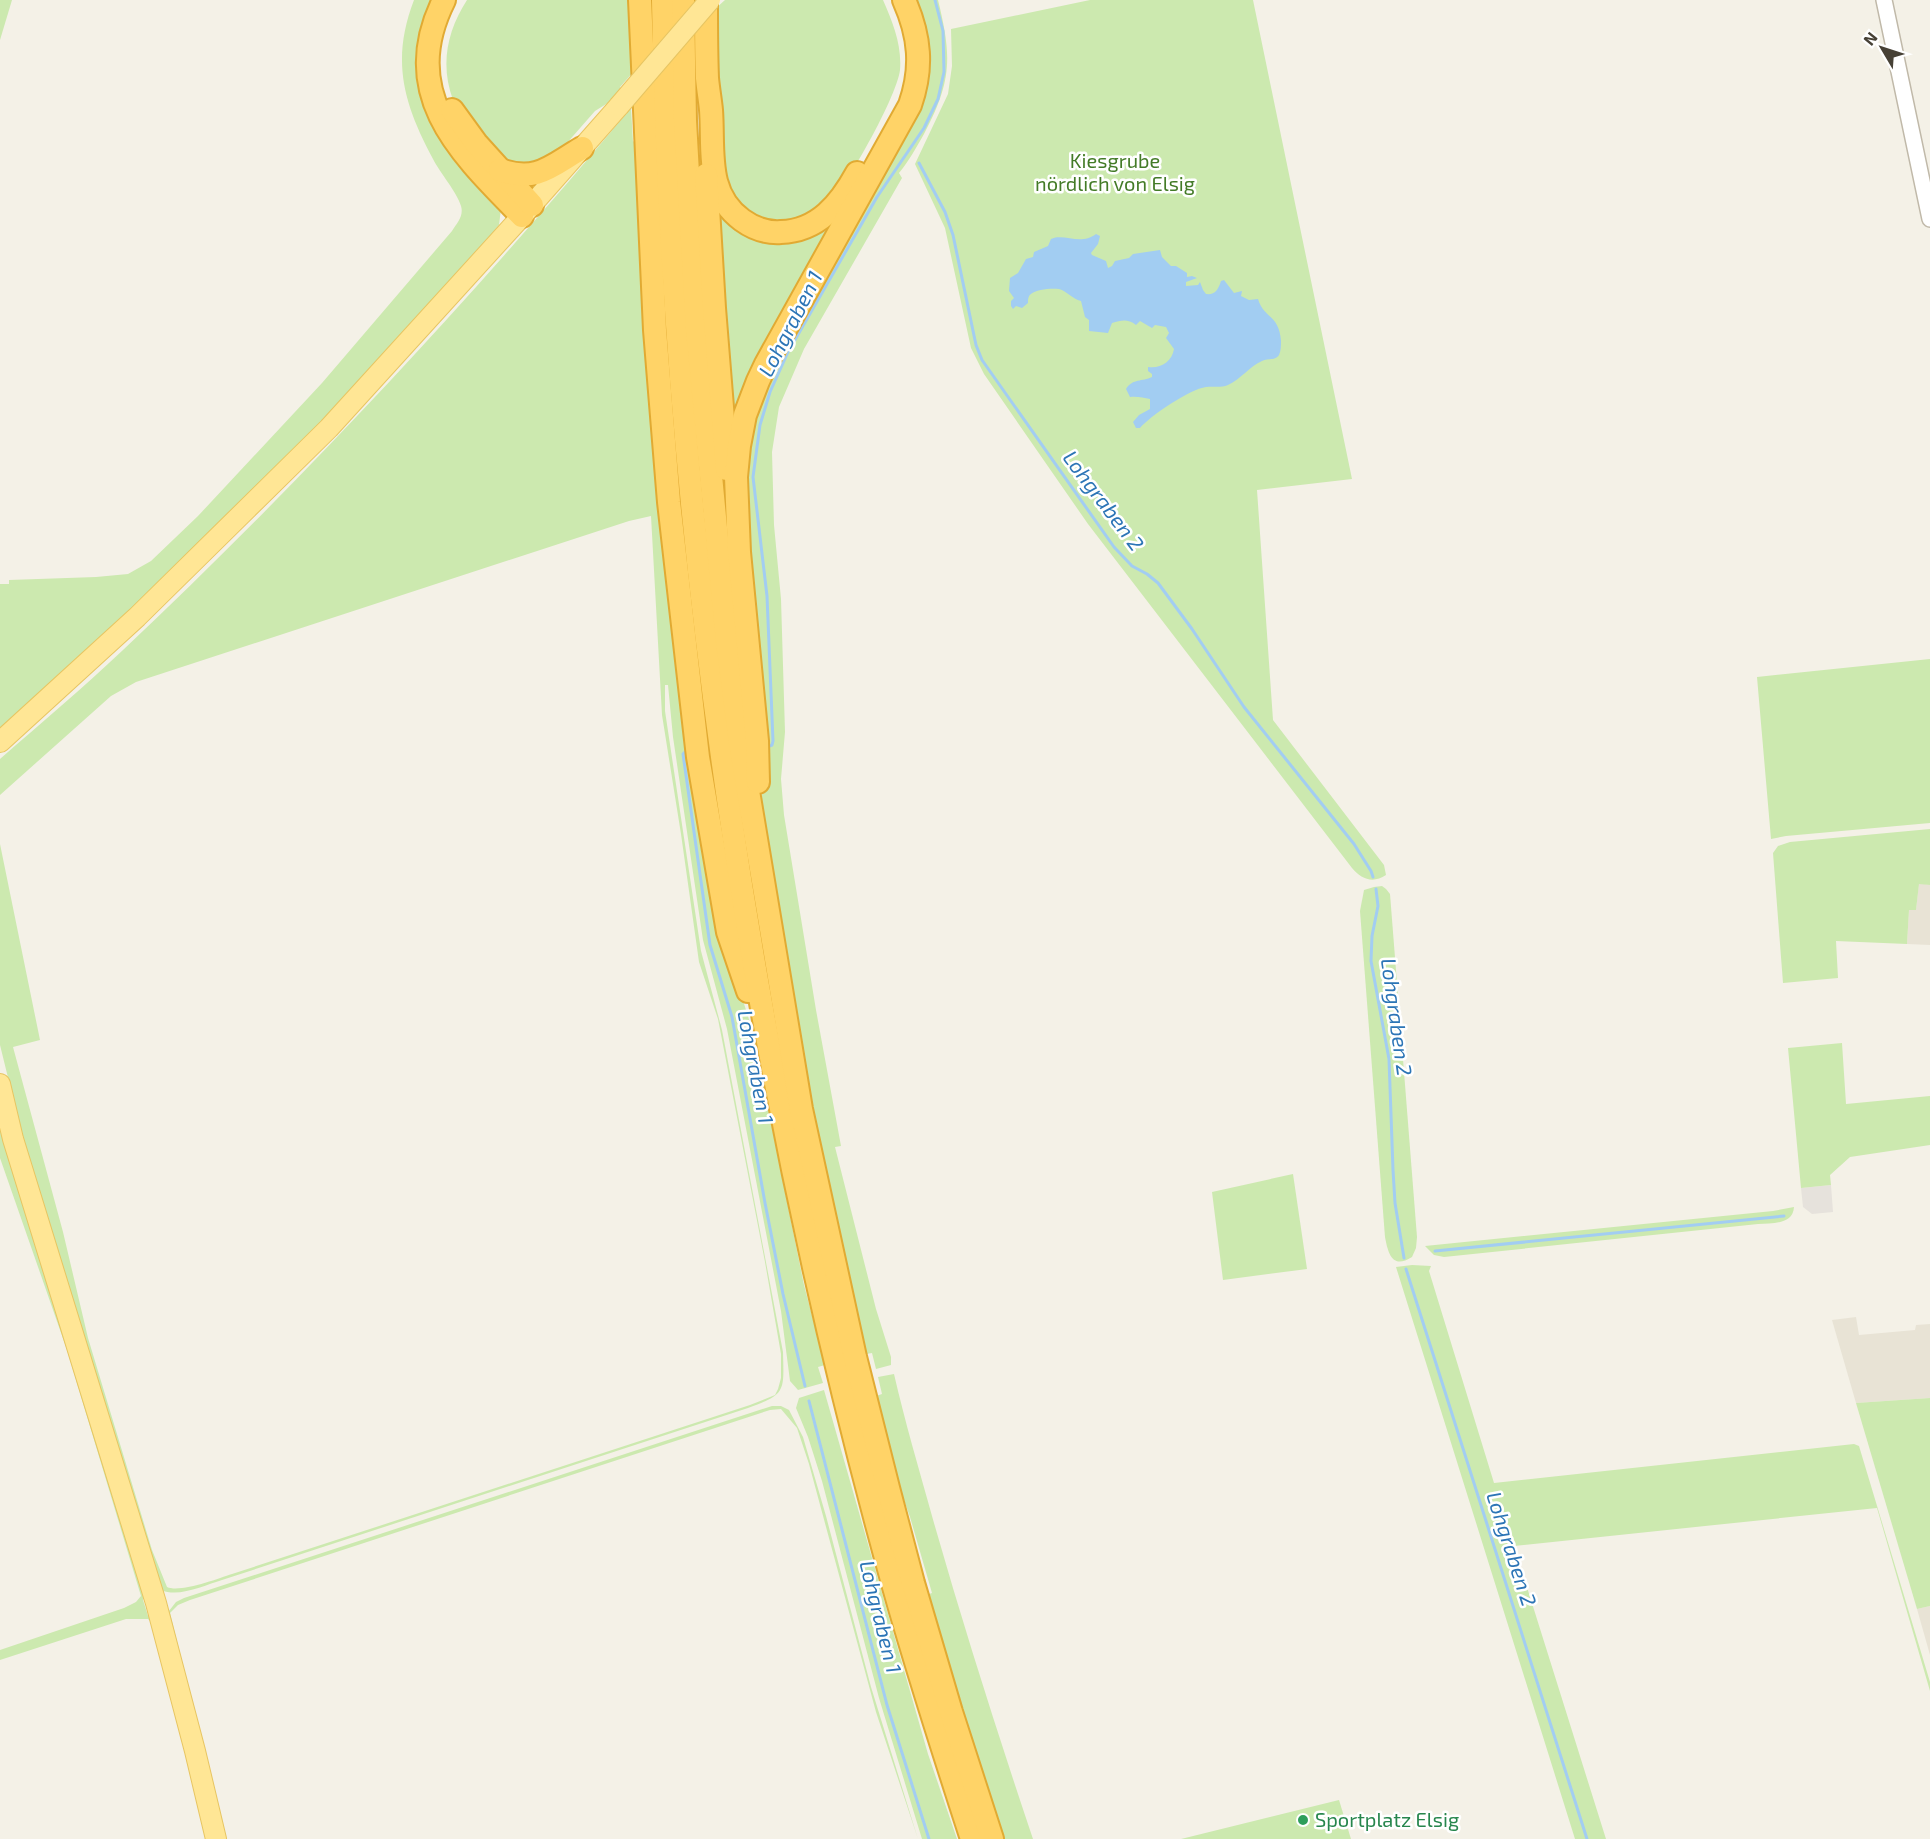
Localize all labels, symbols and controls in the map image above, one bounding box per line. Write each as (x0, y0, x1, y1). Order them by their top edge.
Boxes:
north arrow (1852, 18, 1912, 78)
text: N (1859, 28, 1881, 49)
park label: Kiesgrube nördlich von Elsig (1035, 148, 1195, 195)
water label: Lohgraben 1 (752, 266, 827, 380)
water label: Lohgraben 2 (1059, 445, 1150, 555)
water label: Lohgraben 2 (1377, 956, 1418, 1077)
water label: Lohgraben 1 (733, 1008, 780, 1126)
water label: Lohgraben 2 (1482, 1488, 1543, 1609)
water label: Lohgraben 1 (855, 1558, 908, 1676)
place label: Sportplatz Elsig (1315, 1807, 1459, 1831)
marker: Sportplatz Elsig (1296, 1813, 1310, 1827)

